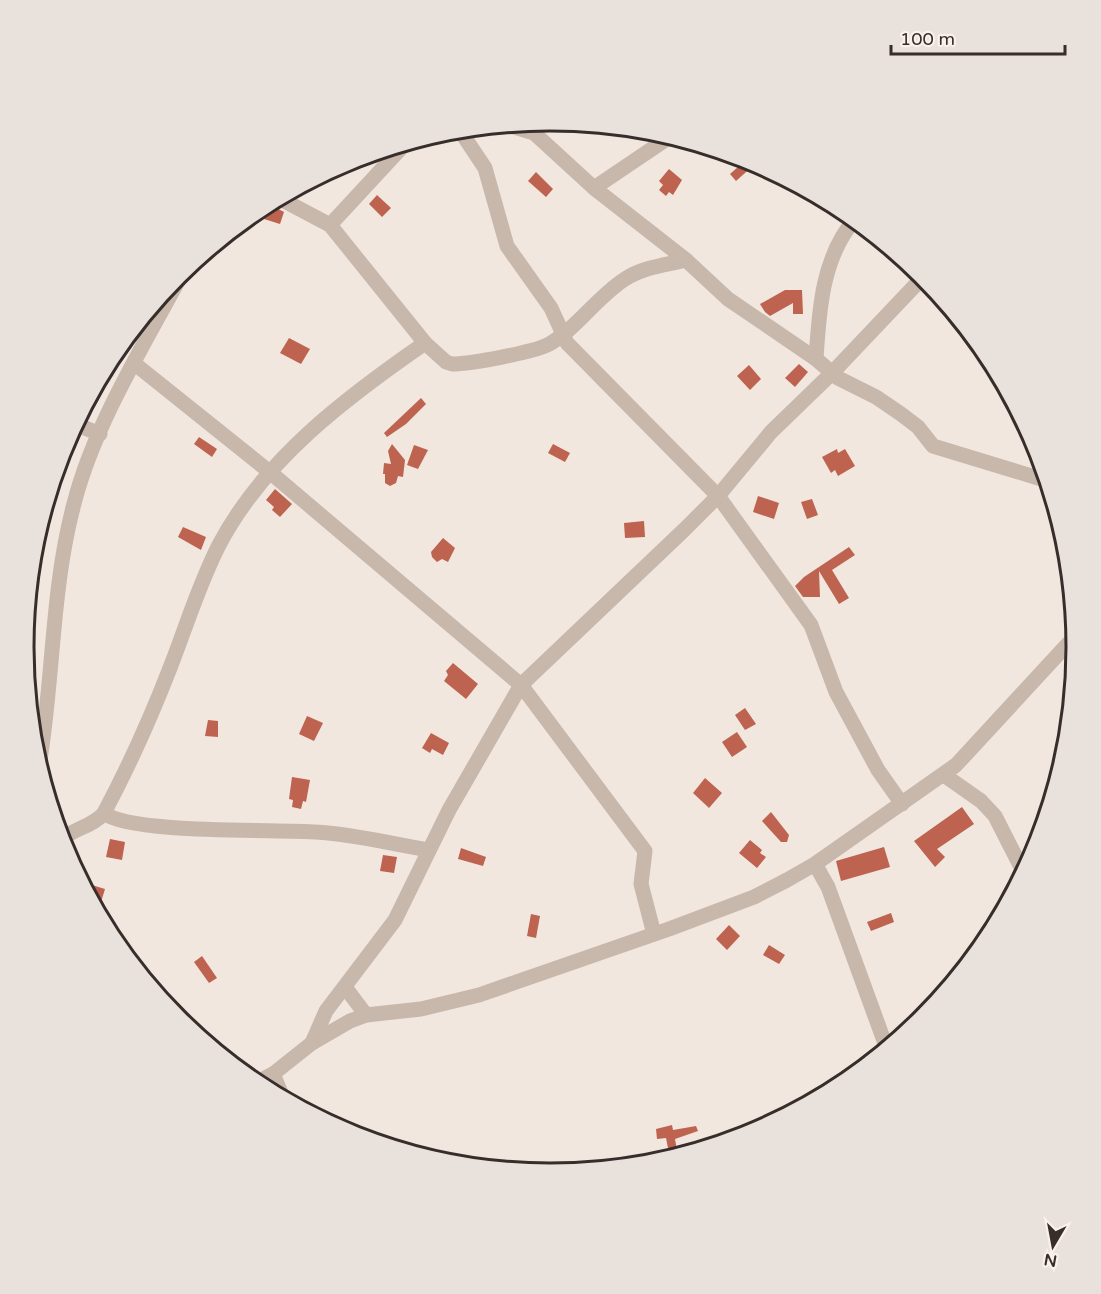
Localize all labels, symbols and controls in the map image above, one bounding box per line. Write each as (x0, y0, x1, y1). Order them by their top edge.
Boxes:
scale bar (891, 18, 1065, 56)
text: 100 m (900, 28, 955, 50)
north arrow (1023, 1216, 1083, 1276)
text: N (1043, 1249, 1059, 1271)

